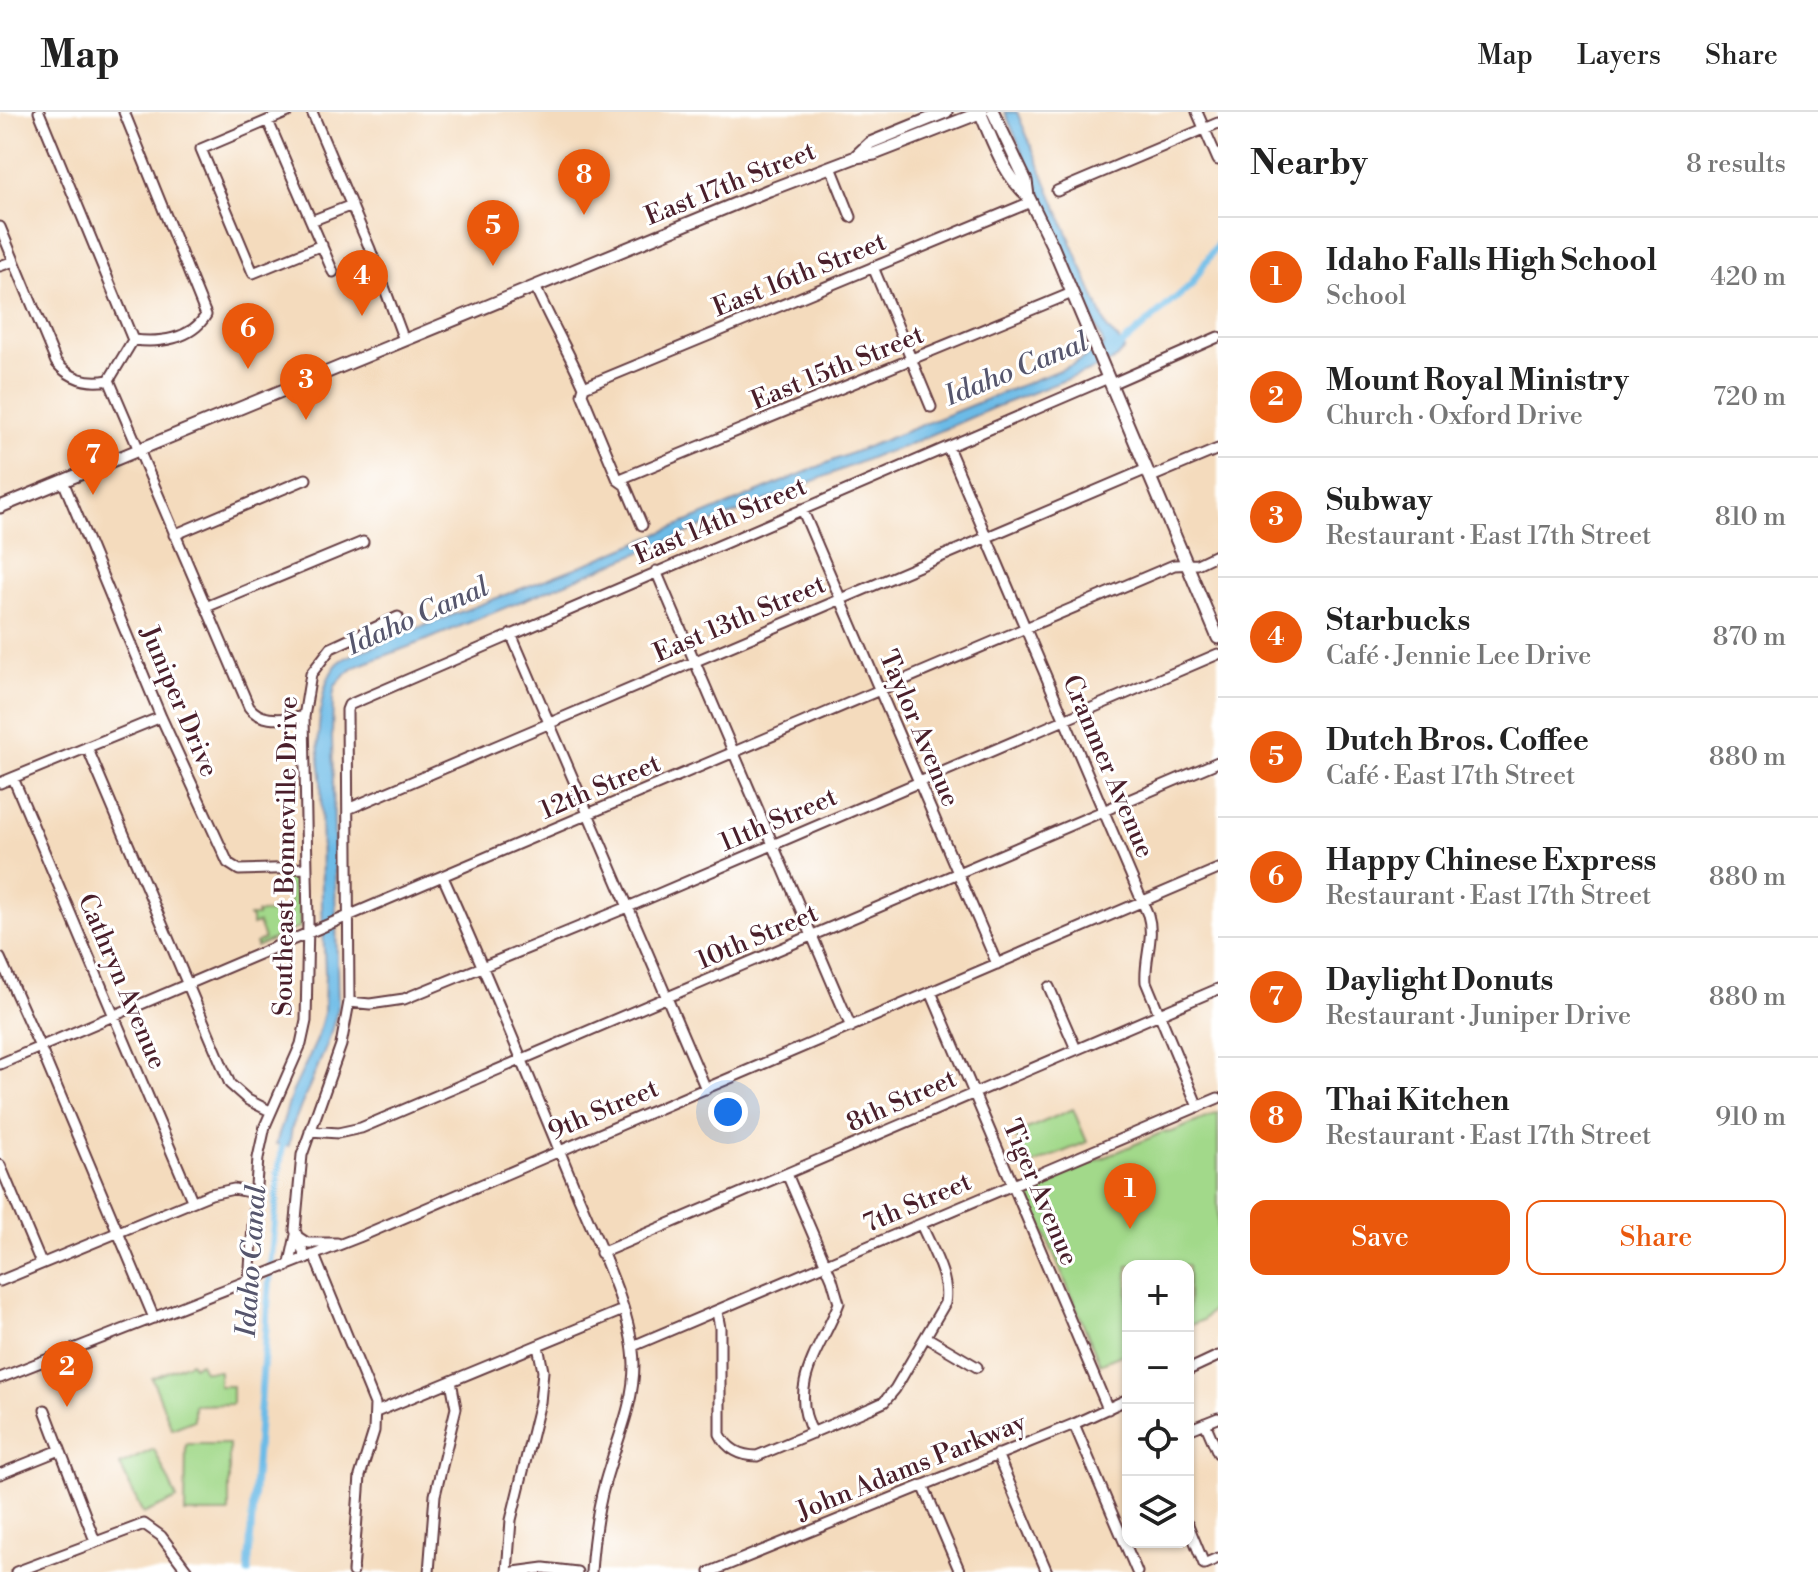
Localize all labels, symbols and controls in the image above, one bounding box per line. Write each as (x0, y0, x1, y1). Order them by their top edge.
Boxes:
text: Map (40, 32, 120, 79)
text: Map (1478, 38, 1533, 73)
text: Layers (1577, 38, 1661, 73)
text: Share (1705, 38, 1778, 73)
street label: East 17th Street (640, 135, 820, 233)
text: Nearby (1250, 143, 1368, 185)
text: 8 results (1686, 148, 1786, 180)
pin: 8 (558, 149, 610, 215)
pin: 5 (467, 200, 519, 266)
street label: East 16th Street (708, 226, 891, 324)
text: Idaho Falls High School (1326, 242, 1657, 280)
pin: 4 (336, 250, 388, 316)
text: 1 (1270, 261, 1282, 293)
text: 420 m (1710, 261, 1786, 293)
text: School (1326, 280, 1406, 312)
pin: 6 (222, 303, 274, 369)
street label: East 15th Street (746, 319, 929, 417)
water label: Idaho Canal (938, 325, 1094, 415)
pin: 3 (280, 354, 332, 420)
text: Mount Royal Ministry (1326, 362, 1629, 400)
text: 2 (1268, 381, 1284, 413)
text: 720 m (1713, 381, 1786, 413)
text: Church · Oxford Drive (1326, 400, 1583, 432)
pin: 7 (67, 429, 119, 495)
street label: East 14th Street (629, 470, 811, 572)
text: Subway (1326, 482, 1432, 520)
text: 3 (1268, 501, 1284, 533)
text: 810 m (1715, 501, 1786, 533)
text: Restaurant · East 17th Street (1326, 520, 1651, 552)
street label: East 13th Street (649, 568, 830, 670)
water label: Idaho Canal (340, 569, 494, 664)
text: Starbucks (1326, 602, 1470, 640)
street label: Juniper Drive (133, 620, 225, 782)
text: 4 (1267, 621, 1285, 653)
text: 870 m (1713, 621, 1786, 653)
text: Café · Jennie Lee Drive (1326, 640, 1591, 672)
street label: Taylor Avenue (872, 645, 966, 811)
street label: Cranmer Avenue (1055, 670, 1161, 863)
street label: Southeast Bonneville Drive (267, 696, 305, 1016)
text: Dutch Bros. Coffee (1326, 722, 1589, 760)
text: 5 (1268, 741, 1284, 773)
text: 880 m (1709, 741, 1786, 773)
street label: 12th Street (535, 747, 665, 827)
text: Café · East 17th Street (1326, 760, 1575, 792)
street label: 11th Street (715, 781, 842, 859)
text: Happy Chinese Express (1326, 842, 1656, 880)
text: 6 (1268, 861, 1284, 893)
text: 880 m (1709, 861, 1786, 893)
text: Restaurant · East 17th Street (1326, 880, 1651, 912)
street label: Cathryn Avenue (71, 889, 173, 1074)
street label: 10th Street (692, 897, 823, 977)
text: Daylight Donuts (1326, 962, 1554, 1000)
text: 7 (1268, 981, 1284, 1013)
text: 880 m (1709, 981, 1786, 1013)
text: Restaurant · Juniper Drive (1326, 1000, 1631, 1032)
street label: 8th Street (841, 1063, 961, 1139)
street label: 9th Street (543, 1072, 663, 1147)
text: Thai Kitchen (1326, 1082, 1509, 1120)
your location (708, 1092, 748, 1132)
text: 8 (1268, 1101, 1284, 1133)
text: 910 m (1715, 1101, 1786, 1133)
street label: Tiger Avenue (995, 1115, 1085, 1270)
text: Restaurant · East 17th Street (1326, 1120, 1651, 1152)
pin: 1 (1104, 1163, 1156, 1229)
street label: 7th Street (859, 1166, 976, 1240)
water label: Idaho Canal (229, 1184, 274, 1339)
button: Save (1250, 1200, 1510, 1275)
button: Share (1526, 1200, 1786, 1275)
map controls (1122, 1260, 1194, 1548)
button: + (1122, 1260, 1194, 1332)
button: − (1122, 1332, 1194, 1404)
pin: 2 (41, 1341, 93, 1407)
button: locate (1122, 1404, 1194, 1476)
street label: John Adams Parkway (791, 1406, 1031, 1528)
button: layers (1122, 1476, 1194, 1548)

